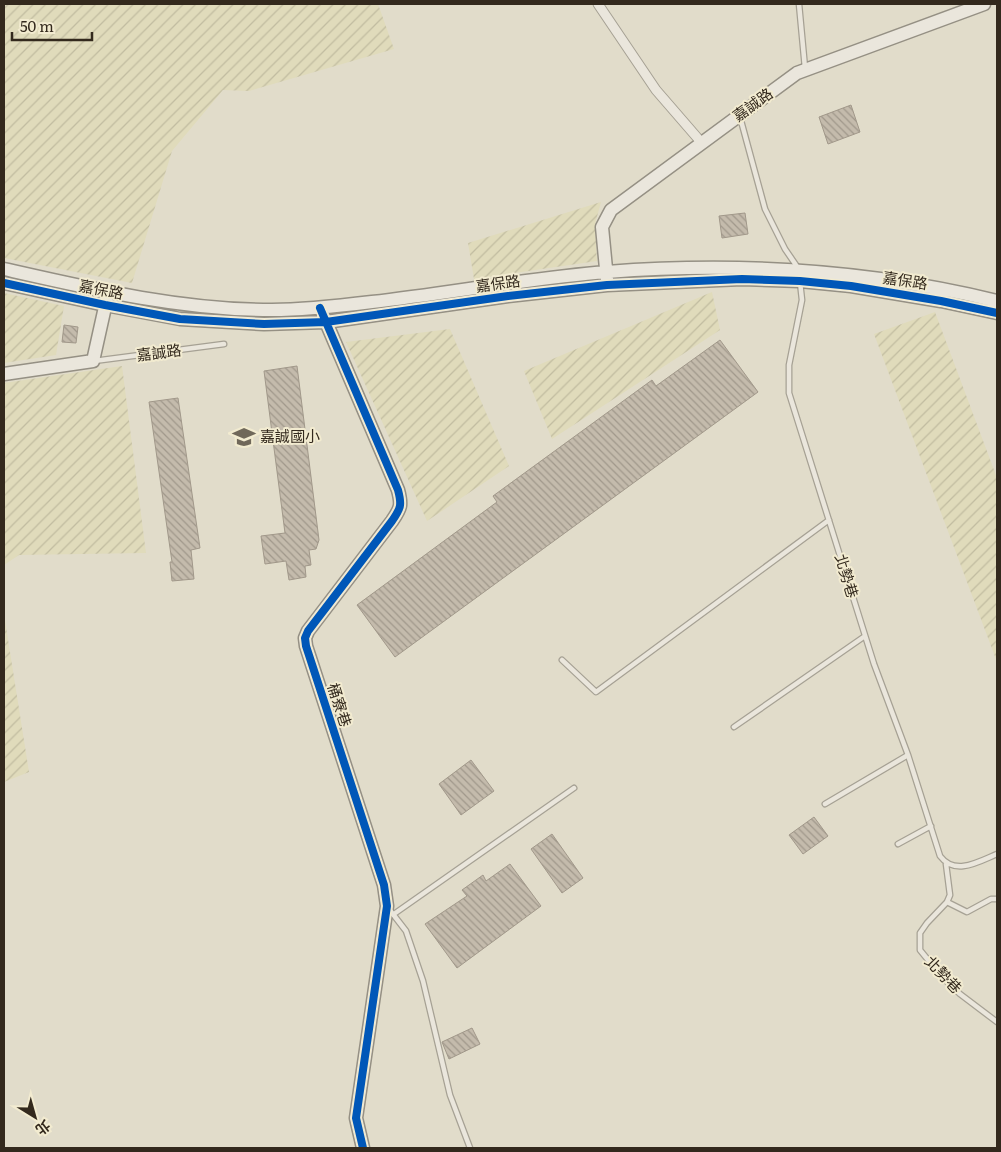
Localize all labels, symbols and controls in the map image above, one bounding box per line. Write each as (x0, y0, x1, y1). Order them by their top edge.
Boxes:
scale bar (12, 10, 92, 42)
text: 50 m (20, 14, 54, 37)
street label: 嘉誠路 (727, 81, 777, 126)
street label: 嘉保路 (881, 265, 929, 294)
street label: 嘉保路 (474, 268, 522, 297)
street label: 嘉保路 (77, 273, 126, 304)
street label: 嘉誠路 (135, 337, 183, 366)
school or university icon: 嘉誠國小 (231, 424, 257, 450)
place label: 嘉誠國小 (260, 424, 320, 447)
street label: 北勢巷 (830, 551, 865, 600)
street label: 桶寮巷 (323, 680, 358, 729)
street label: 北勢巷 (920, 950, 968, 998)
north arrow (10, 1092, 60, 1142)
text: 北 (32, 1116, 55, 1140)

